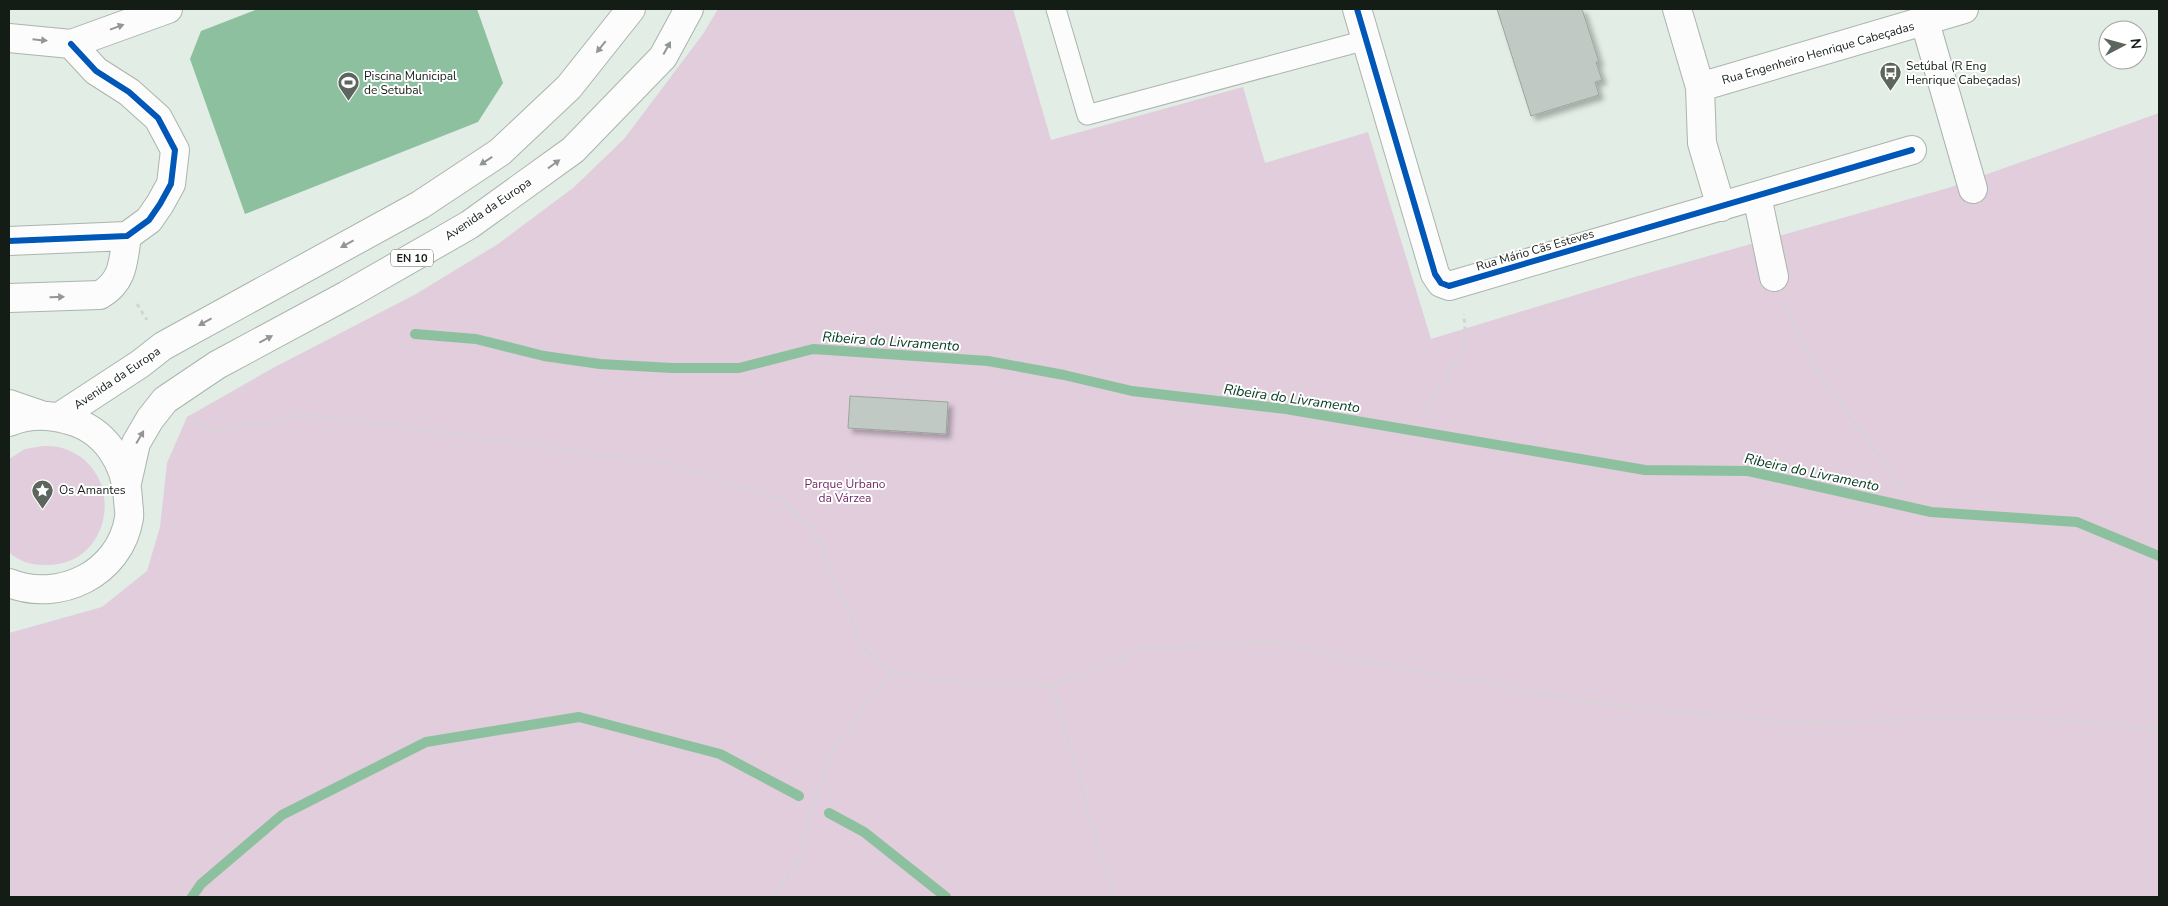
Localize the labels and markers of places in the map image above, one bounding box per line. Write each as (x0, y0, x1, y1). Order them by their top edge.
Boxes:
place label: Setúbal (R Eng Henrique Cabeçadas) (1906, 58, 2021, 88)
bus stop icon: Setúbal (R Eng Henrique Cabeçadas) (1878, 61, 1902, 92)
place label: Piscina Municipal de Setubal (364, 68, 457, 98)
sports icon: Piscina Municipal de Setubal (336, 71, 360, 102)
place icon: Os Amantes (31, 478, 55, 509)
place label: Os Amantes (59, 482, 126, 498)

